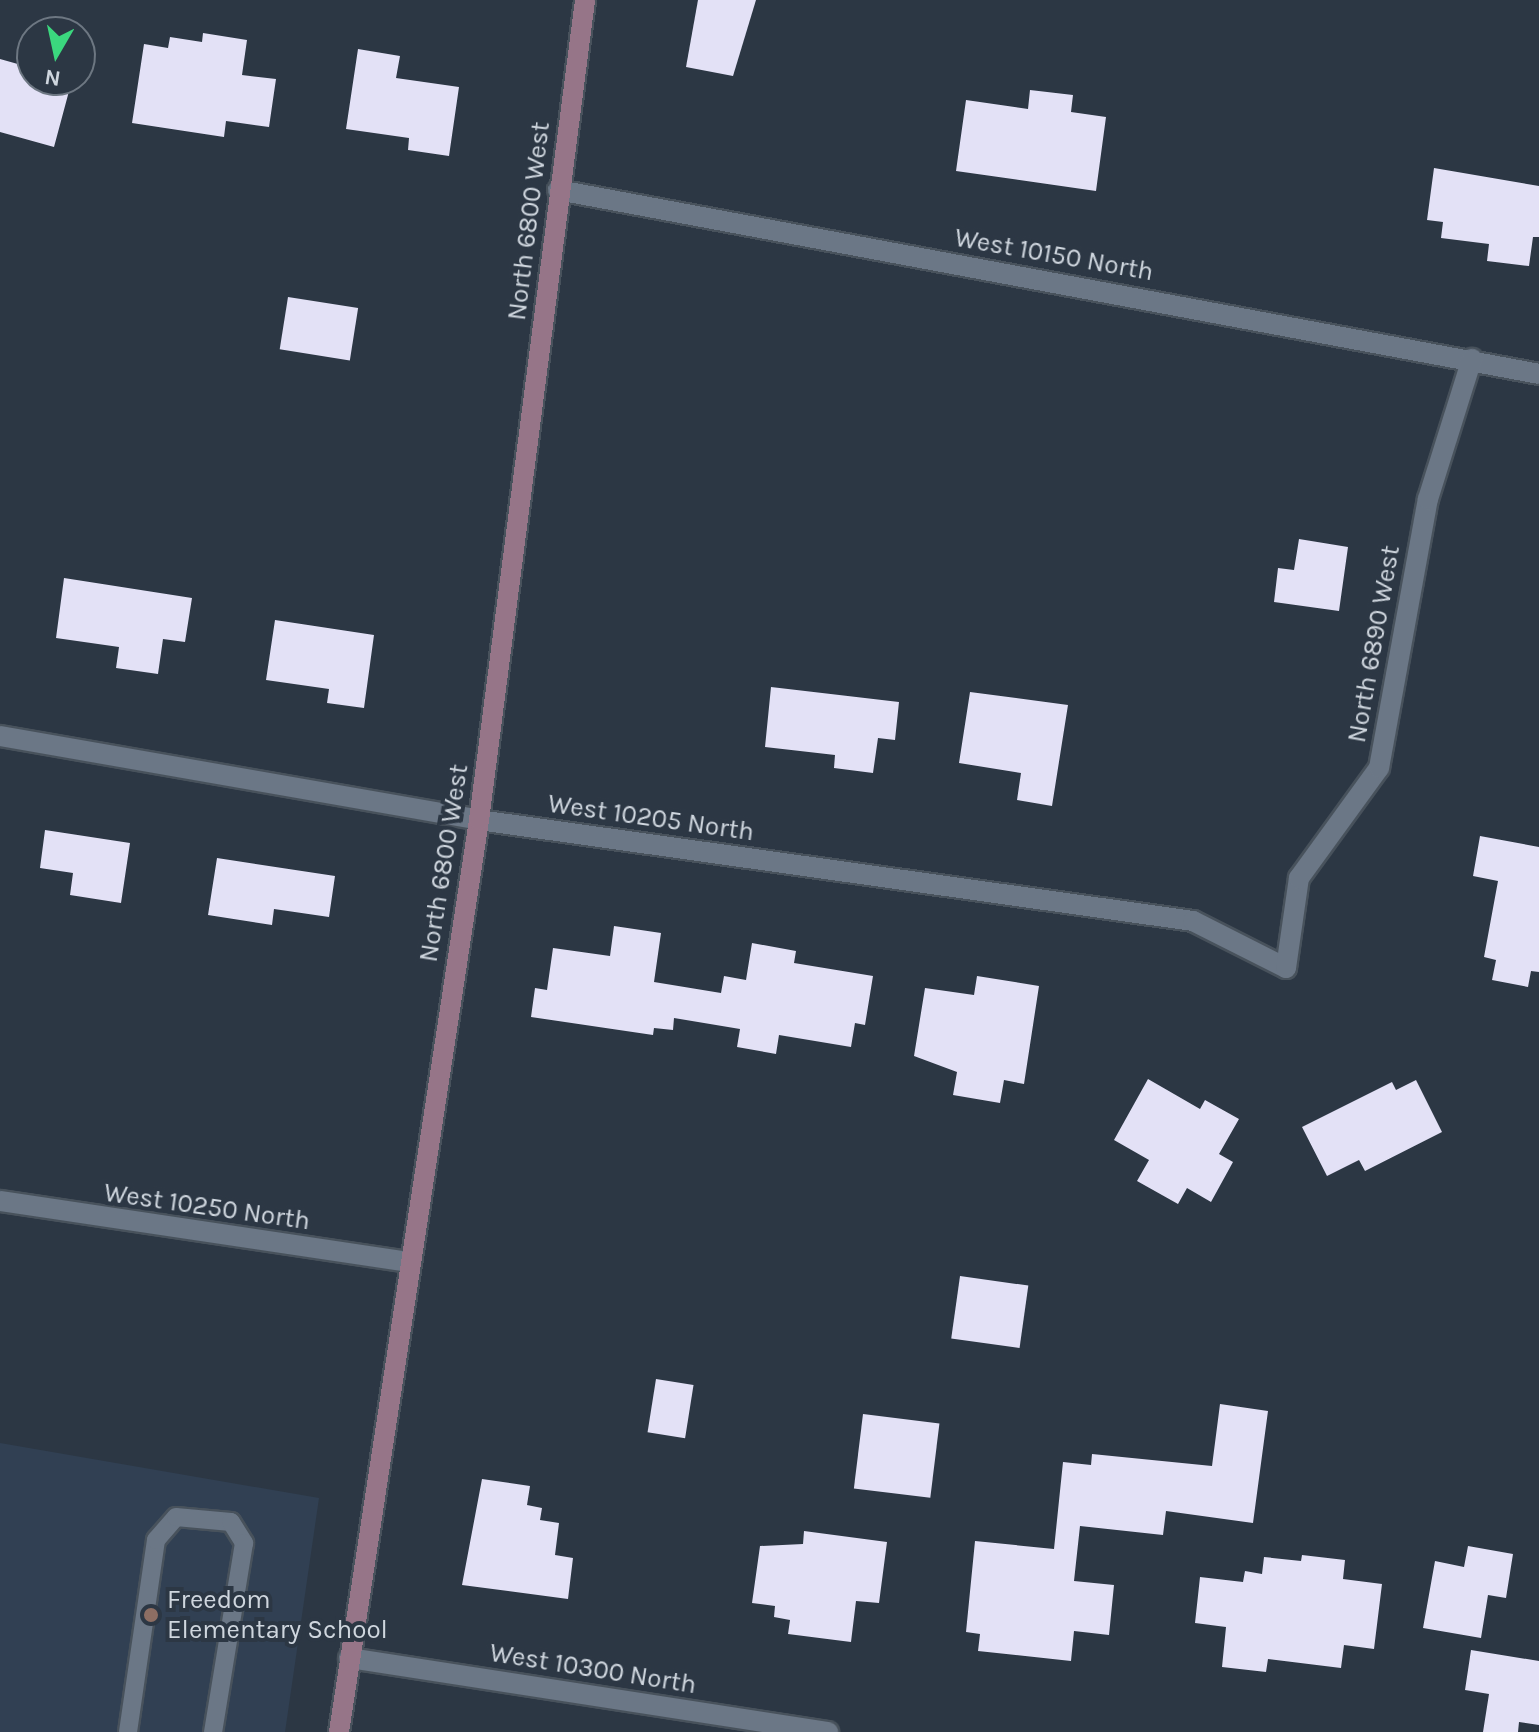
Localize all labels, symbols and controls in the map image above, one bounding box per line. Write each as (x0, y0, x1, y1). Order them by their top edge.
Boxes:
north arrow (16, 16, 96, 96)
text: N (43, 64, 62, 92)
street label: North 6800 West (501, 120, 557, 322)
street label: West 10150 North (952, 222, 1156, 288)
street label: North 6890 West (1341, 543, 1407, 745)
street label: North 6800 West (413, 762, 475, 964)
street label: West 10205 North (546, 788, 756, 848)
street label: West 10250 North (102, 1177, 312, 1237)
place label: Freedom Elementary School (167, 1584, 388, 1646)
marker: Freedom Elementary School (142, 1606, 160, 1624)
street label: West 10300 North (488, 1637, 698, 1701)

